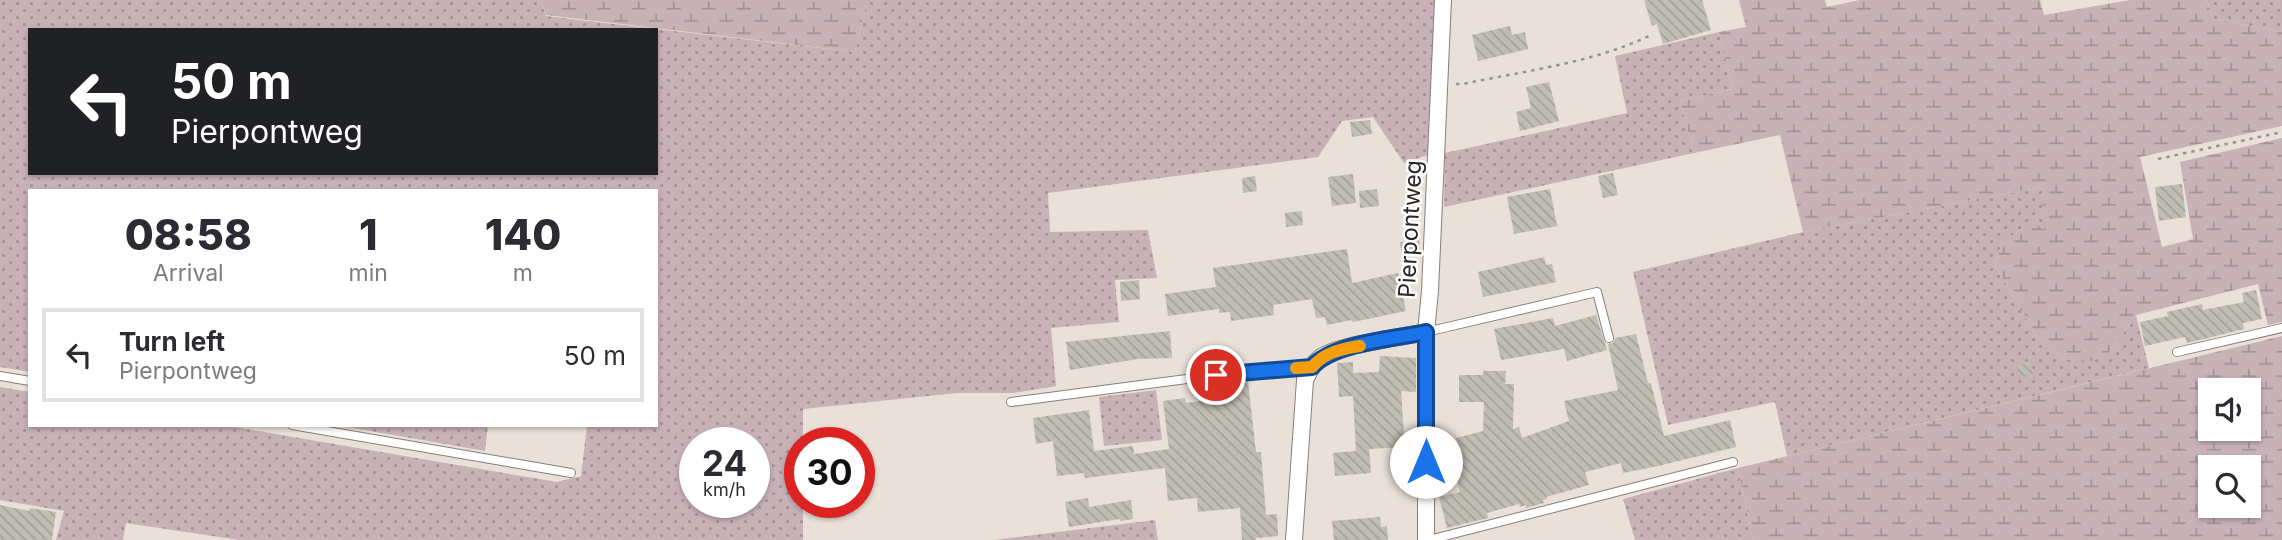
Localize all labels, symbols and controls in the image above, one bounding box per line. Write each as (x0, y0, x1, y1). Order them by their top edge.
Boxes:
text: 50 m (171, 52, 292, 111)
icon: left (56, 56, 147, 147)
text: Pierpontweg (171, 112, 363, 151)
street label: Pierpontweg (1392, 159, 1428, 299)
text: 08:58 (125, 209, 252, 260)
text: 1 (359, 209, 378, 260)
text: 140 (485, 209, 561, 260)
text: Arrival (153, 259, 224, 287)
text: min (349, 259, 388, 287)
text: m (513, 259, 533, 287)
text: Turn left (119, 326, 225, 357)
icon: left (60, 336, 98, 374)
text: 50 m (564, 340, 626, 371)
pin (1186, 345, 1246, 405)
icon: arrive (1197, 356, 1235, 394)
text: Pierpontweg (119, 357, 257, 385)
map controls (2198, 378, 2261, 518)
button: sound (2198, 378, 2261, 441)
position arrow (1389, 425, 1463, 499)
speed limit sign: 30 (784, 427, 875, 518)
text: 24 (702, 442, 747, 484)
button: search (2198, 455, 2261, 518)
text: km/h (703, 479, 746, 500)

